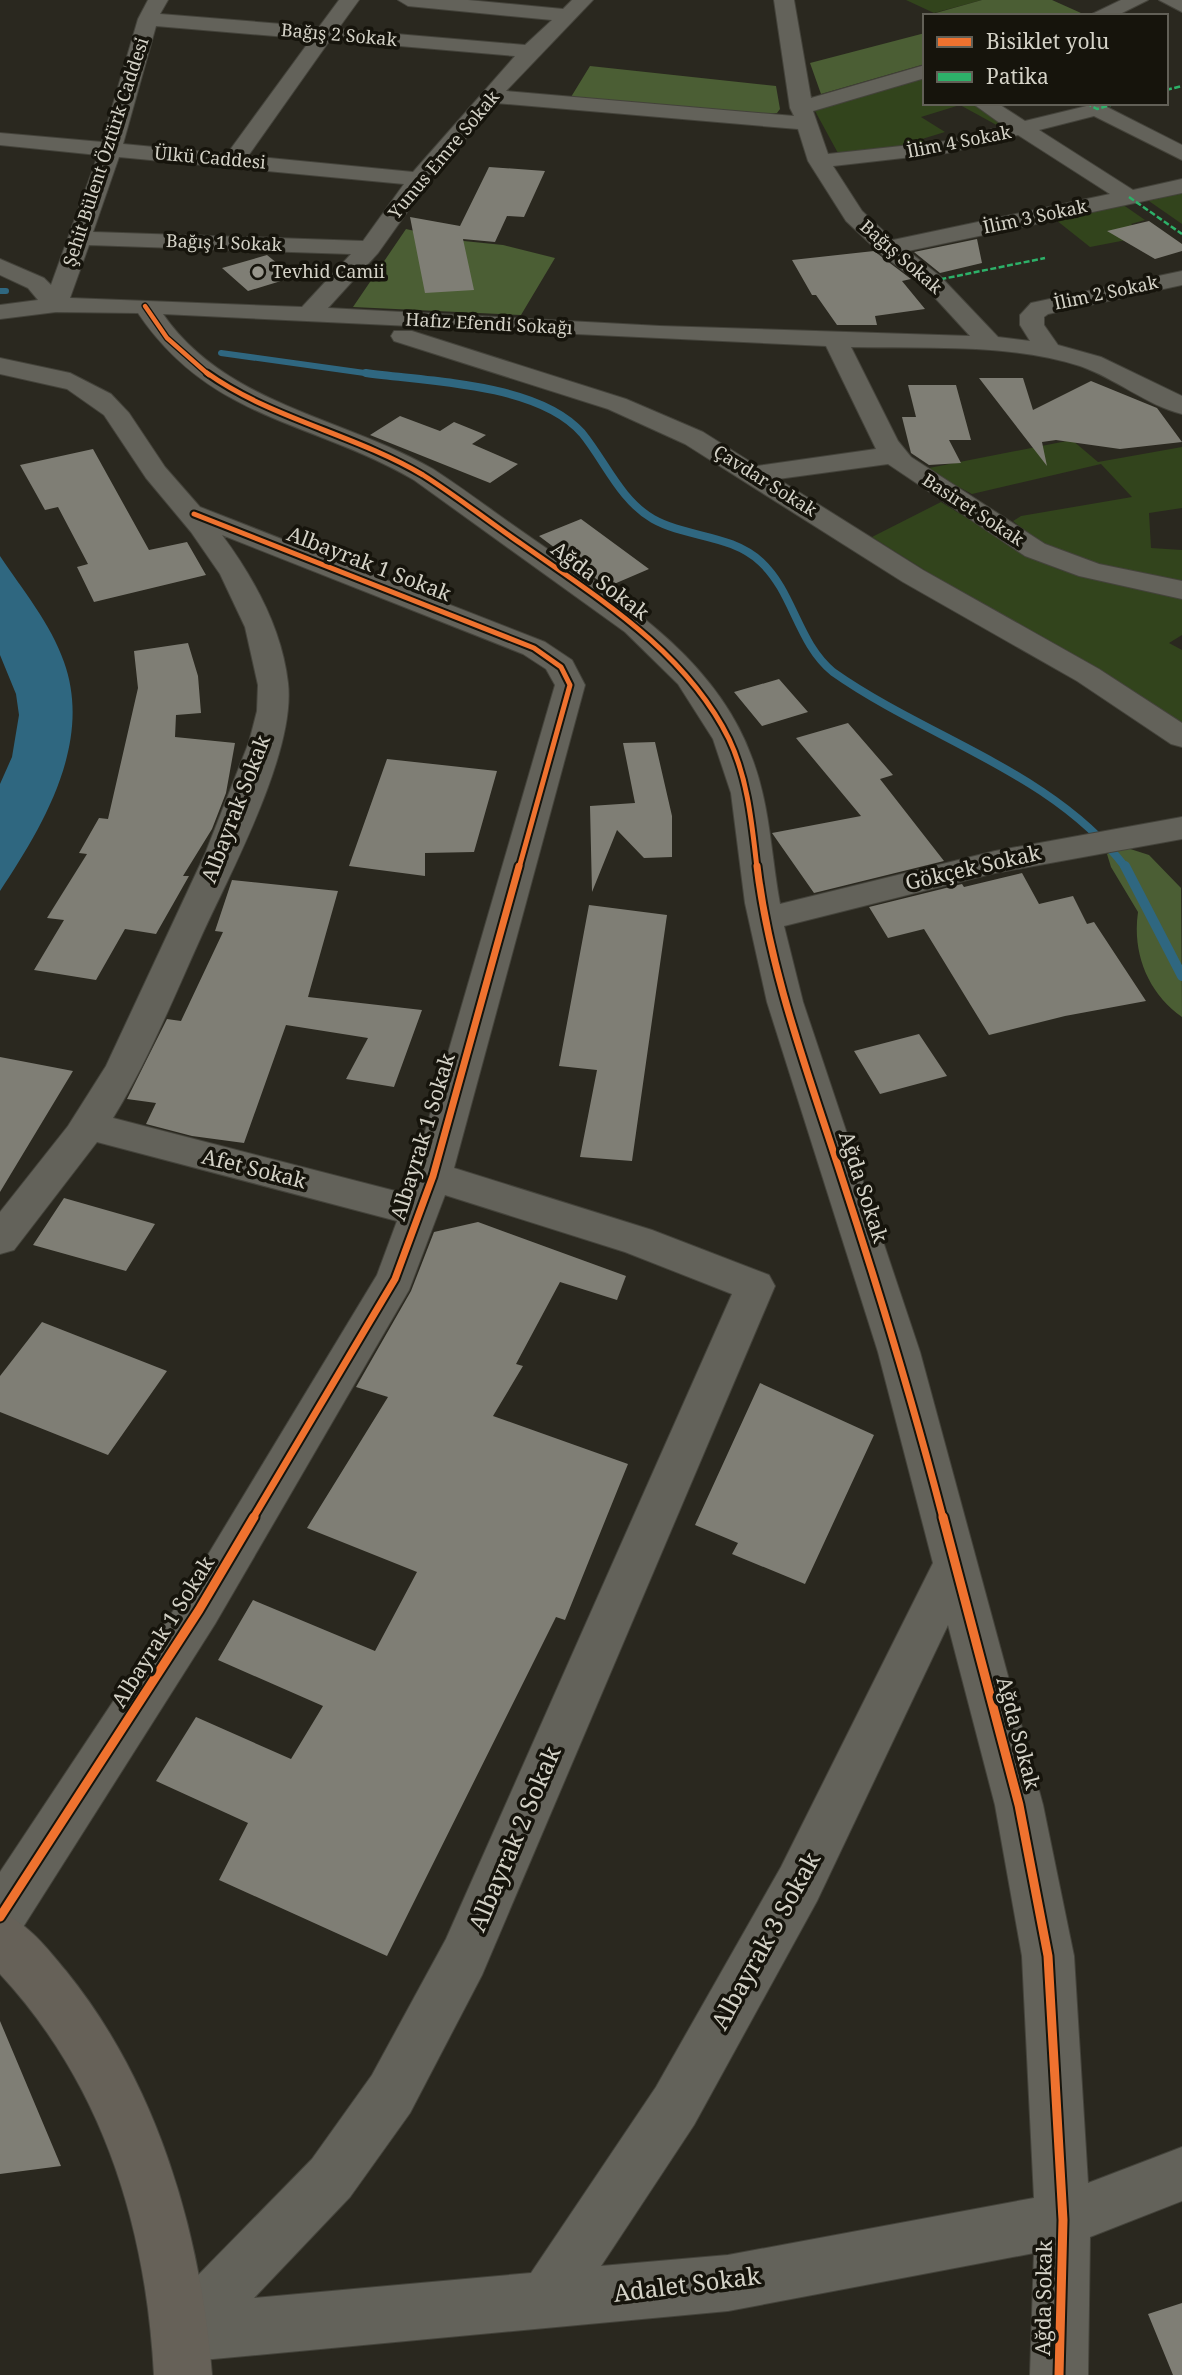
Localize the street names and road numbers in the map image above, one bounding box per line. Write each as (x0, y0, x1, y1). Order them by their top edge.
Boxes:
street label: Bağış 2 Sokak (280, 17, 399, 51)
street label: Şehit Bülent Öztürk Caddesi (57, 34, 154, 269)
street label: Yunus Emre Sokak (382, 85, 504, 224)
street label: İlim 4 Sokak (905, 119, 1013, 163)
street label: Ülkü Caddesi (153, 140, 267, 174)
street label: İlim 3 Sokak (981, 193, 1089, 239)
street label: Bağış Sokak (855, 214, 948, 299)
street label: Bağış 1 Sokak (166, 228, 283, 256)
street label: İlim 2 Sokak (1052, 269, 1160, 315)
street label: Hafız Efendi Sokağı (405, 307, 574, 339)
street label: Çavdar Sokak (709, 439, 822, 522)
street label: Basiret Sokak (918, 467, 1029, 551)
street label: Albayrak 1 Sokak (283, 519, 456, 608)
street label: Ağda Sokak (546, 534, 656, 627)
street label: Albayrak Sokak (194, 730, 276, 887)
street label: Gökçek Sokak (902, 838, 1044, 896)
street label: Albayrak 1 Sokak (383, 1049, 461, 1224)
street label: Ağda Sokak (833, 1127, 895, 1247)
street label: Afet Sokak (199, 1142, 310, 1195)
street label: Albayrak 1 Sokak (104, 1550, 220, 1713)
street label: Ağda Sokak (990, 1673, 1048, 1793)
street label: Albayrak 2 Sokak (460, 1740, 568, 1936)
street label: Albayrak 3 Sokak (702, 1845, 828, 2035)
street label: Ağda Sokak (1028, 2239, 1058, 2356)
street label: Adalet Sokak (611, 2258, 763, 2309)

